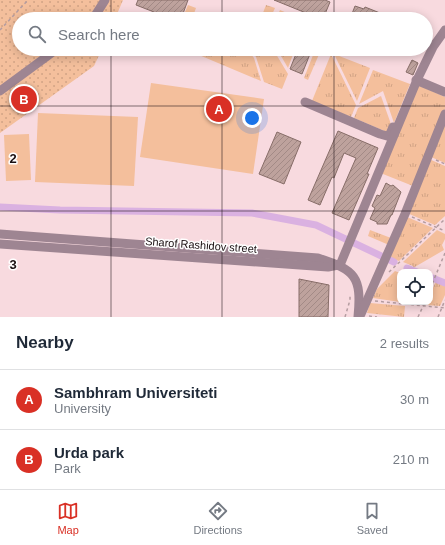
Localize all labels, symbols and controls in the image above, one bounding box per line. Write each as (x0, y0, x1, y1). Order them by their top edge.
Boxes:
search box (12, 12, 433, 56)
icon: search (26, 23, 48, 45)
text: Search here (58, 26, 140, 43)
pin: B (11, 84, 37, 114)
pin: A (206, 94, 232, 124)
your location (242, 108, 262, 128)
text: 2 (9, 151, 17, 166)
street label: Sharof Rashidov street (145, 235, 257, 255)
text: 3 (9, 257, 17, 272)
map controls (397, 269, 433, 305)
button: locate (397, 269, 433, 305)
text: Nearby (16, 333, 74, 352)
text: 2 results (380, 336, 429, 351)
text: Sambhram Universiteti (54, 384, 217, 401)
text: A (24, 392, 34, 407)
text: 30 m (400, 392, 429, 407)
text: University (54, 401, 111, 416)
text: Urda park (54, 444, 124, 461)
text: B (24, 452, 34, 467)
text: 210 m (393, 452, 429, 467)
text: Park (54, 461, 81, 476)
tab: Map (57, 500, 79, 536)
tab: Directions (193, 500, 242, 536)
tab: Saved (357, 500, 388, 536)

